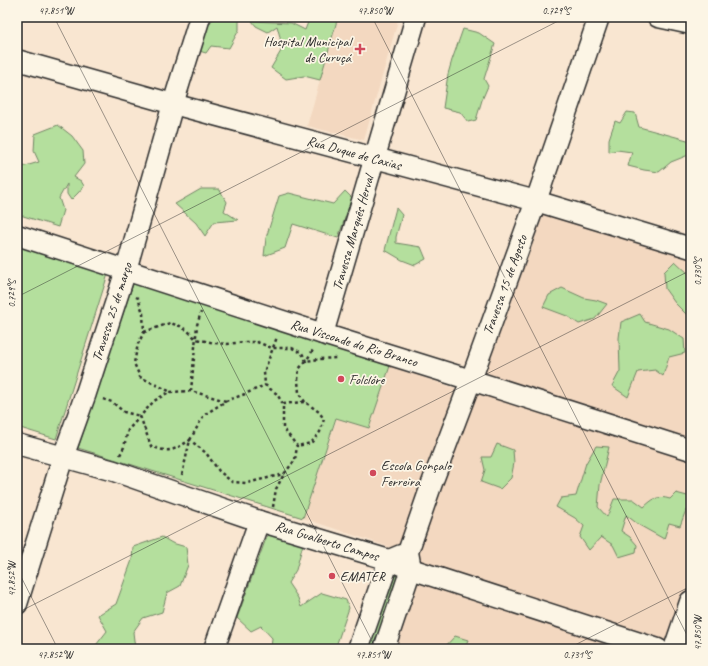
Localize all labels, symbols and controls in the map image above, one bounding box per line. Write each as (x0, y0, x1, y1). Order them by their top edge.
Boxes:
text: 47.851°W (39, 4, 75, 17)
text: 47.850°W (358, 4, 394, 17)
text: 0.729°S (542, 4, 572, 17)
place label: Hospital Municipal de Curuçá (264, 33, 354, 66)
marker: Hospital Municipal de Curuçá (354, 43, 366, 55)
street label: Rua Duque de Caxias (305, 132, 404, 174)
street label: Travessa Marquês Herval (328, 171, 378, 292)
street label: Travessa 15 de Agosto (479, 232, 531, 337)
text: 0.730°S (691, 256, 704, 286)
street label: Travessa 25 de março (88, 259, 136, 364)
text: 0.729°S (5, 278, 18, 308)
street label: Rua Visconde do Rio Branco (288, 316, 421, 371)
place label: Folclóre (349, 371, 386, 388)
marker: Folclóre (336, 374, 346, 384)
place label: Escola Gonçalo Ferreira (381, 457, 453, 490)
marker: Escola Gonçalo Ferreira (368, 468, 378, 478)
street label: Rua Gualberto Campos (273, 517, 382, 565)
text: 47.852°W (5, 560, 18, 596)
place label: EMATER (340, 568, 386, 585)
marker: EMATER (327, 571, 337, 581)
text: 47.850°W (691, 614, 704, 650)
text: 47.852°W (38, 648, 74, 661)
text: 47.851°W (356, 648, 392, 661)
text: 0.731°S (563, 648, 593, 661)

